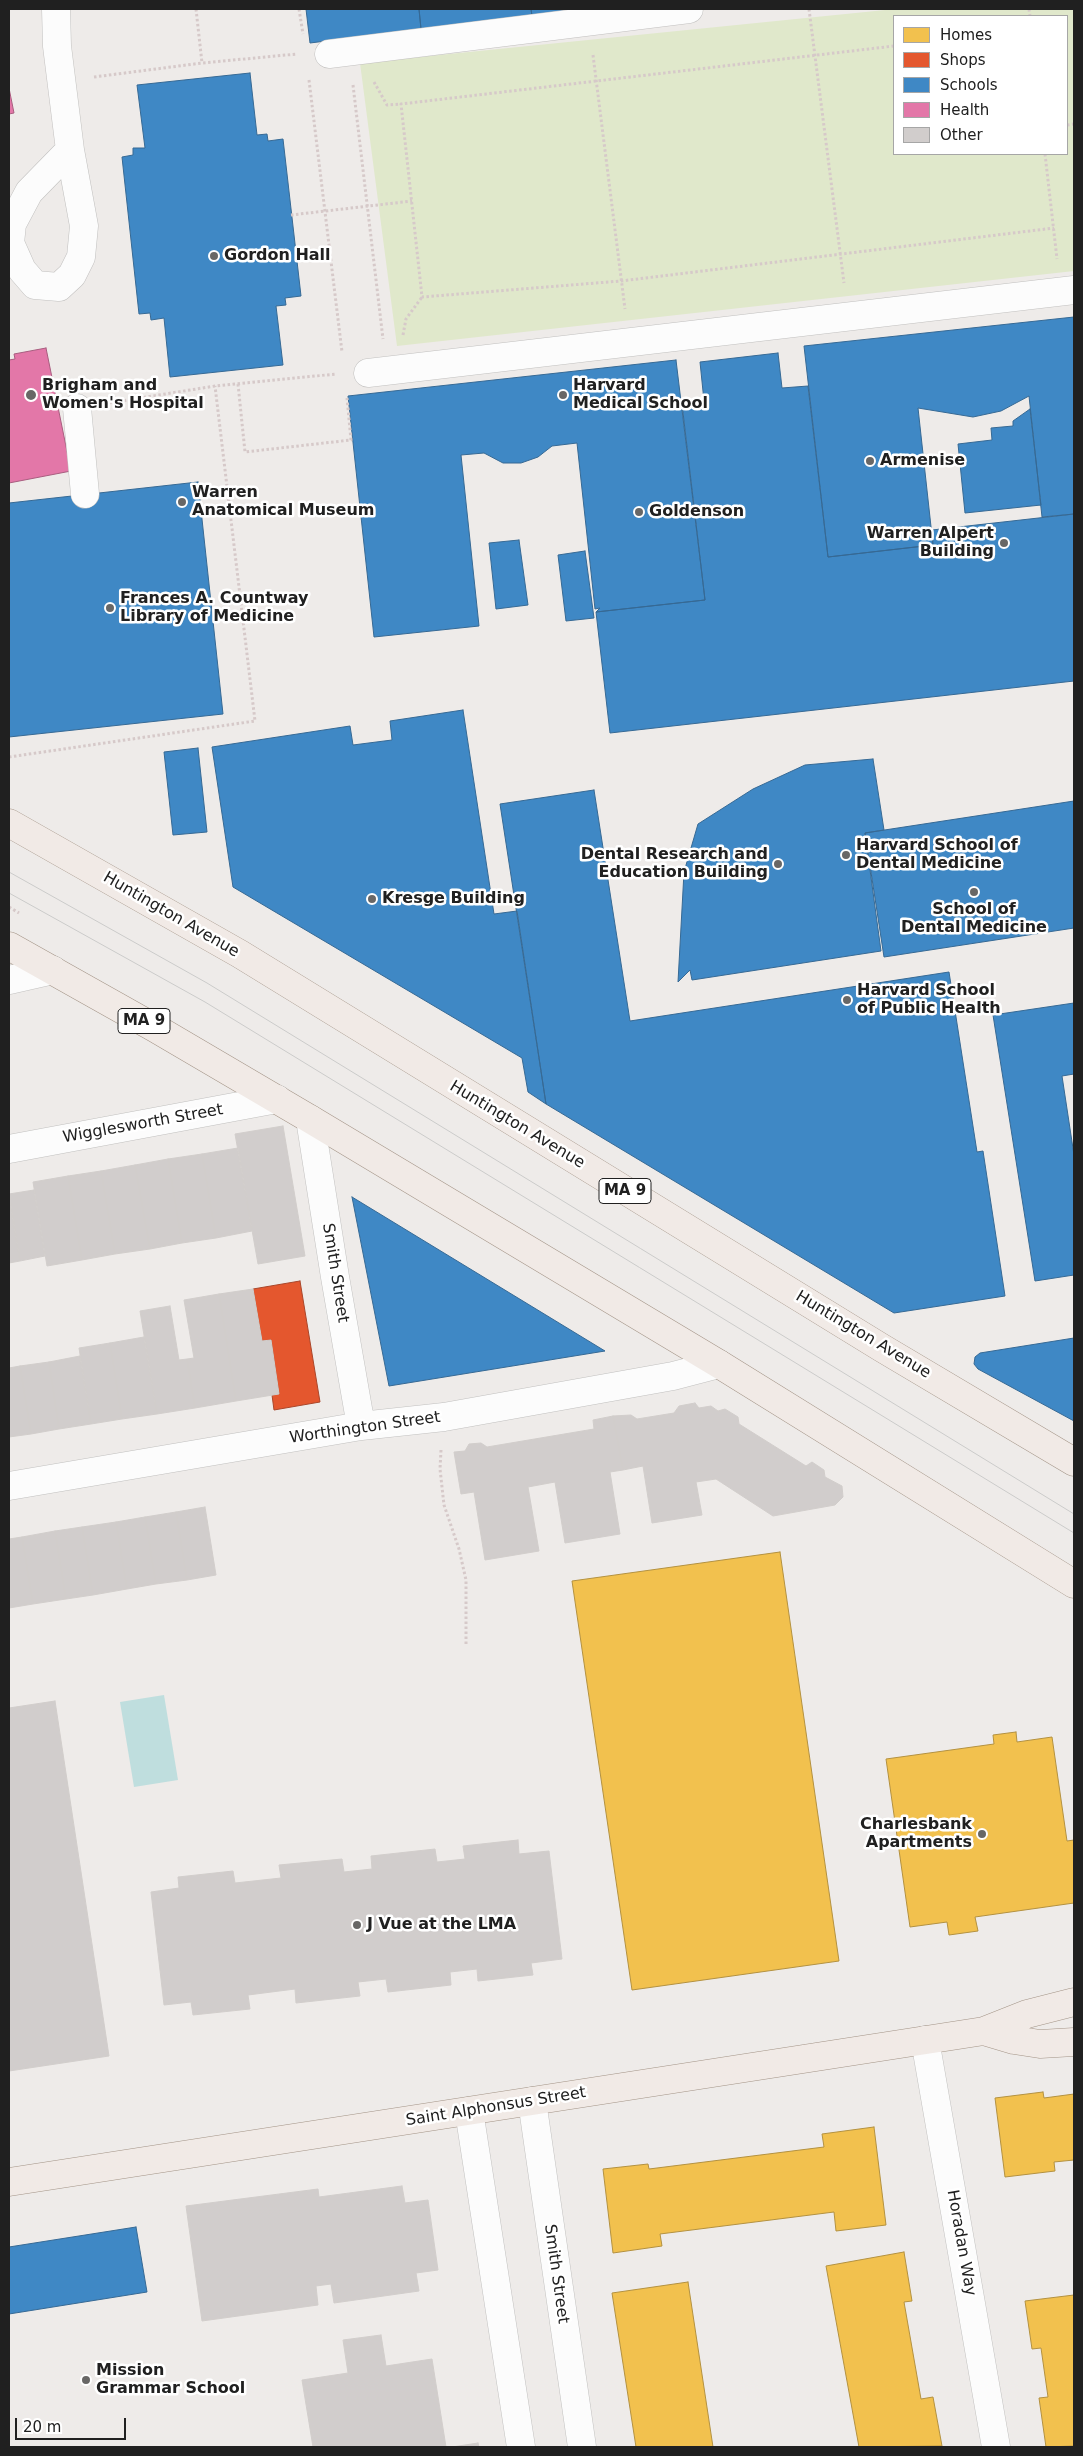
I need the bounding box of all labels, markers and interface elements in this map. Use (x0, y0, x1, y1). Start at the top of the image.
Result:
legend (893, 15, 1068, 155)
text: Homes (940, 26, 992, 44)
text: Shops (940, 51, 986, 69)
text: Schools (940, 76, 998, 94)
text: Health (940, 101, 989, 119)
text: Other (940, 126, 983, 144)
place label: Gordon Hall (224, 246, 331, 266)
marker: Gordon Hall (208, 250, 220, 262)
place label: Brigham and Women's Hospital (42, 376, 204, 414)
place label: Harvard Medical School (573, 376, 708, 414)
marker: Brigham and Women's Hospital (24, 388, 38, 402)
marker: Harvard Medical School (557, 389, 569, 401)
place label: Armenise (880, 451, 965, 471)
marker: Armenise (864, 455, 876, 467)
place label: Warren Anatomical Museum (192, 483, 374, 521)
marker: Warren Anatomical Museum (176, 496, 188, 508)
place label: Goldenson (649, 502, 744, 522)
marker: Goldenson (633, 506, 645, 518)
place label: Warren Alpert Building (867, 524, 994, 562)
marker: Warren Alpert Building (998, 537, 1010, 549)
place label: Frances A. Countway Library of Medicine (120, 589, 308, 627)
marker: Frances A. Countway Library of Medicine (104, 602, 116, 614)
place label: Harvard School of Dental Medicine (856, 836, 1018, 874)
place label: Dental Research and Education Building (581, 845, 768, 883)
marker: Harvard School of Dental Medicine (840, 849, 852, 861)
marker: Dental Research and Education Building (772, 858, 784, 870)
street label: Huntington Avenue (99, 868, 243, 962)
marker: School of Dental Medicine (968, 886, 980, 898)
place label: Kresge Building (382, 889, 525, 909)
marker: Kresge Building (366, 893, 378, 905)
place label: School of Dental Medicine (901, 900, 1047, 938)
place label: Harvard School of Public Health (857, 981, 1001, 1019)
marker: Harvard School of Public Health (841, 994, 853, 1006)
road number: MA 9 (118, 1008, 170, 1034)
street label: Huntington Avenue (446, 1077, 588, 1173)
street label: Wigglesworth Street (61, 1100, 225, 1148)
road number: MA 9 (599, 1178, 651, 1204)
street label: Smith Street (318, 1222, 352, 1324)
street label: Huntington Avenue (792, 1287, 934, 1383)
street label: Worthington Street (288, 1408, 442, 1448)
place label: Charlesbank Apartments (860, 1815, 972, 1853)
marker: Charlesbank Apartments (976, 1828, 988, 1840)
place label: J Vue at the LMA (367, 1915, 516, 1935)
marker: J Vue at the LMA (351, 1919, 363, 1931)
street label: Saint Alphonsus Street (405, 2083, 587, 2131)
street label: Horadan Way (942, 2188, 980, 2298)
street label: Smith Street (540, 2223, 572, 2325)
place label: Mission Grammar School (96, 2361, 245, 2399)
marker: Mission Grammar School (80, 2374, 92, 2386)
scale bar (18, 2408, 129, 2440)
text: 20 m (23, 2418, 61, 2436)

